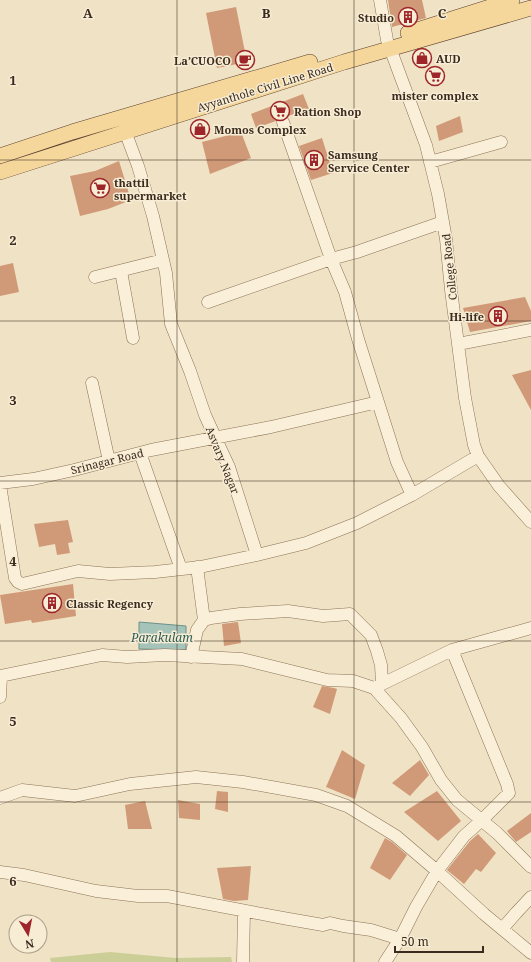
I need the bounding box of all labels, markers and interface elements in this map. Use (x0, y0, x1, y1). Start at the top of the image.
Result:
text: A (83, 4, 93, 22)
text: B (262, 4, 271, 22)
text: C (438, 4, 447, 22)
building icon: Studio (397, 6, 419, 28)
place label: Studio (358, 10, 394, 25)
shop icon: AUD (411, 47, 433, 69)
cafe icon: La’CUOCO (234, 49, 256, 71)
place label: AUD (436, 51, 461, 66)
place label: La’CUOCO (174, 53, 231, 68)
street label: Ayyanthole Civil Line Road (195, 59, 335, 115)
supermarket icon: mister complex (424, 65, 446, 87)
text: 1 (9, 71, 17, 89)
place label: mister complex (391, 88, 479, 103)
supermarket icon: Ration Shop (269, 100, 291, 122)
place label: Ration Shop (294, 104, 361, 119)
shop icon: Momos Complex (189, 118, 211, 140)
place label: Momos Complex (214, 122, 307, 137)
place label: Samsung Service Center (328, 147, 410, 175)
building icon: Samsung Service Center (303, 149, 325, 171)
place label: thattil supermarket (114, 175, 187, 203)
supermarket icon: thattil supermarket (89, 177, 111, 199)
text: 2 (9, 231, 17, 249)
street label: College Road (438, 233, 460, 301)
building icon: Hi-life (487, 305, 509, 327)
place label: Hi-life (449, 309, 484, 324)
text: 3 (9, 391, 17, 409)
street label: Asvary Nagar (203, 424, 244, 497)
street label: Srinagar Road (69, 445, 145, 477)
text: 4 (9, 552, 17, 570)
building icon: Classic Regency (41, 592, 63, 614)
place label: Classic Regency (66, 596, 154, 611)
water label: Parakulam (130, 629, 193, 646)
text: 5 (9, 712, 17, 730)
text: 6 (9, 872, 17, 890)
north arrow (8, 914, 48, 954)
scale bar (395, 928, 483, 954)
text: 50 m (401, 933, 429, 950)
text: N (24, 936, 35, 953)

